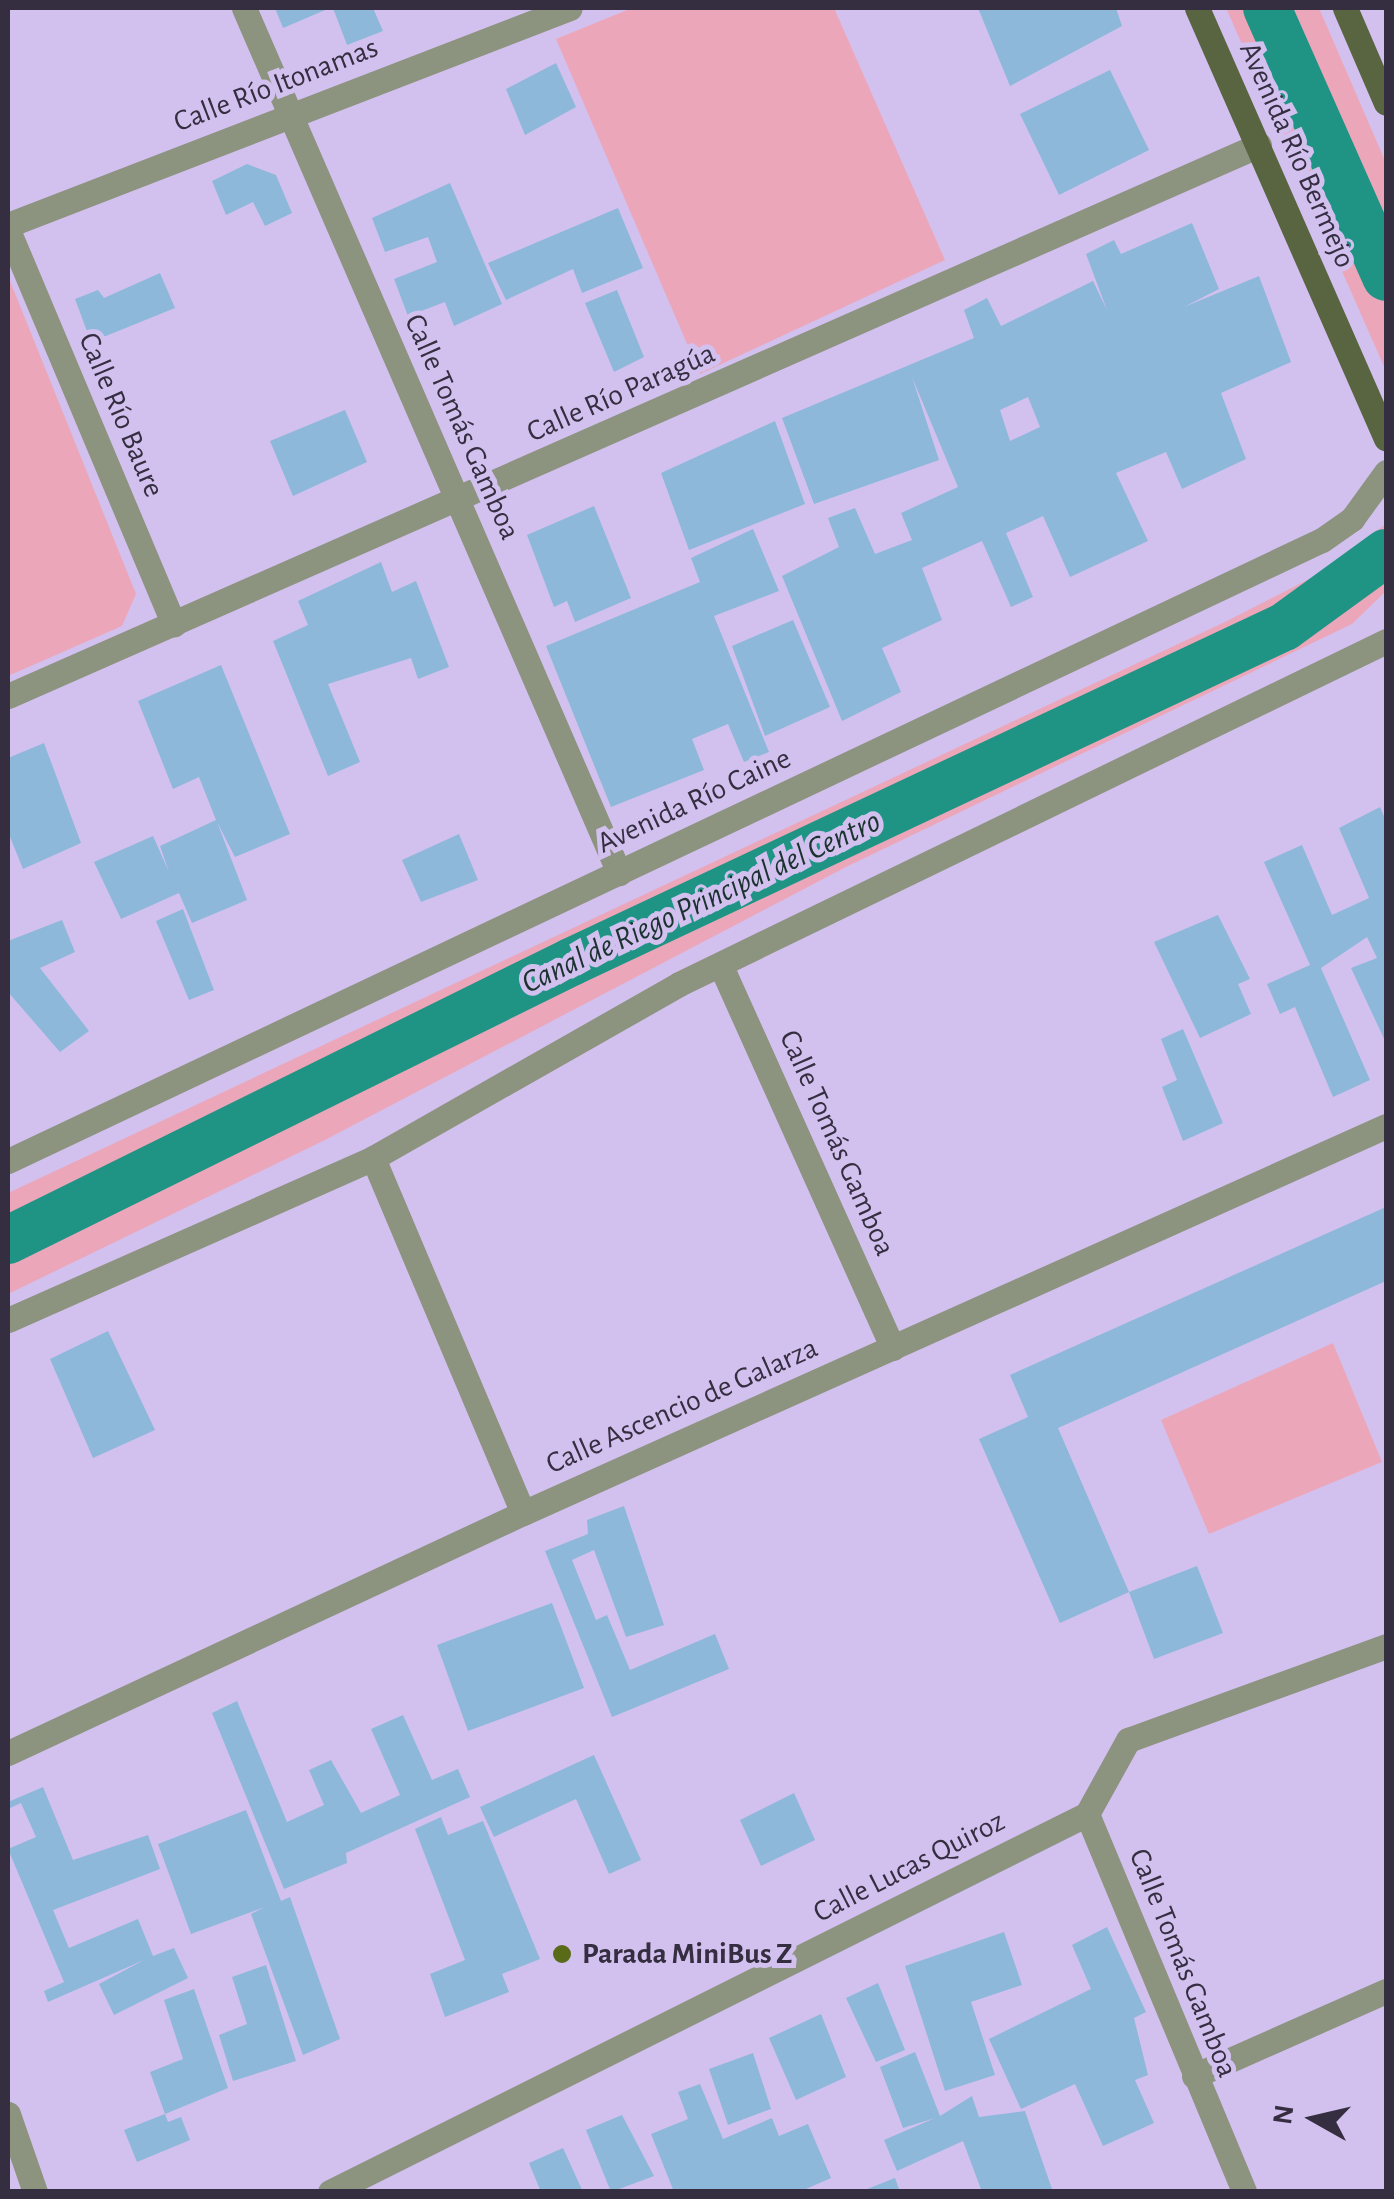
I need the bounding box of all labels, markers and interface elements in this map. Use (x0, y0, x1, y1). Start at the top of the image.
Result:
street label: Calle Río Itonamas (169, 29, 383, 141)
street label: Avenida Río Bermejo (1231, 37, 1363, 273)
street label: Calle Tomás Gamboa (396, 309, 528, 545)
street label: Calle Río Baure (70, 327, 172, 503)
street label: Calle Río Paragúa (521, 335, 721, 451)
street label: Avenida Río Caine (591, 740, 797, 862)
water label: Canal de Riego Principal del Centro (516, 802, 886, 1002)
street label: Calle Tomás Gamboa (771, 1025, 903, 1261)
street label: Calle Ascencio de Galarza (541, 1330, 823, 1482)
street label: Calle Lucas Quiroz (807, 1803, 1011, 1931)
street label: Calle Tomás Gamboa (1121, 1843, 1245, 2083)
place label: Parada MiniBus Z (582, 1936, 792, 1972)
marker: Parada MiniBus Z (551, 1943, 573, 1965)
north arrow (1264, 2069, 1364, 2169)
text: N (1269, 2103, 1300, 2126)

